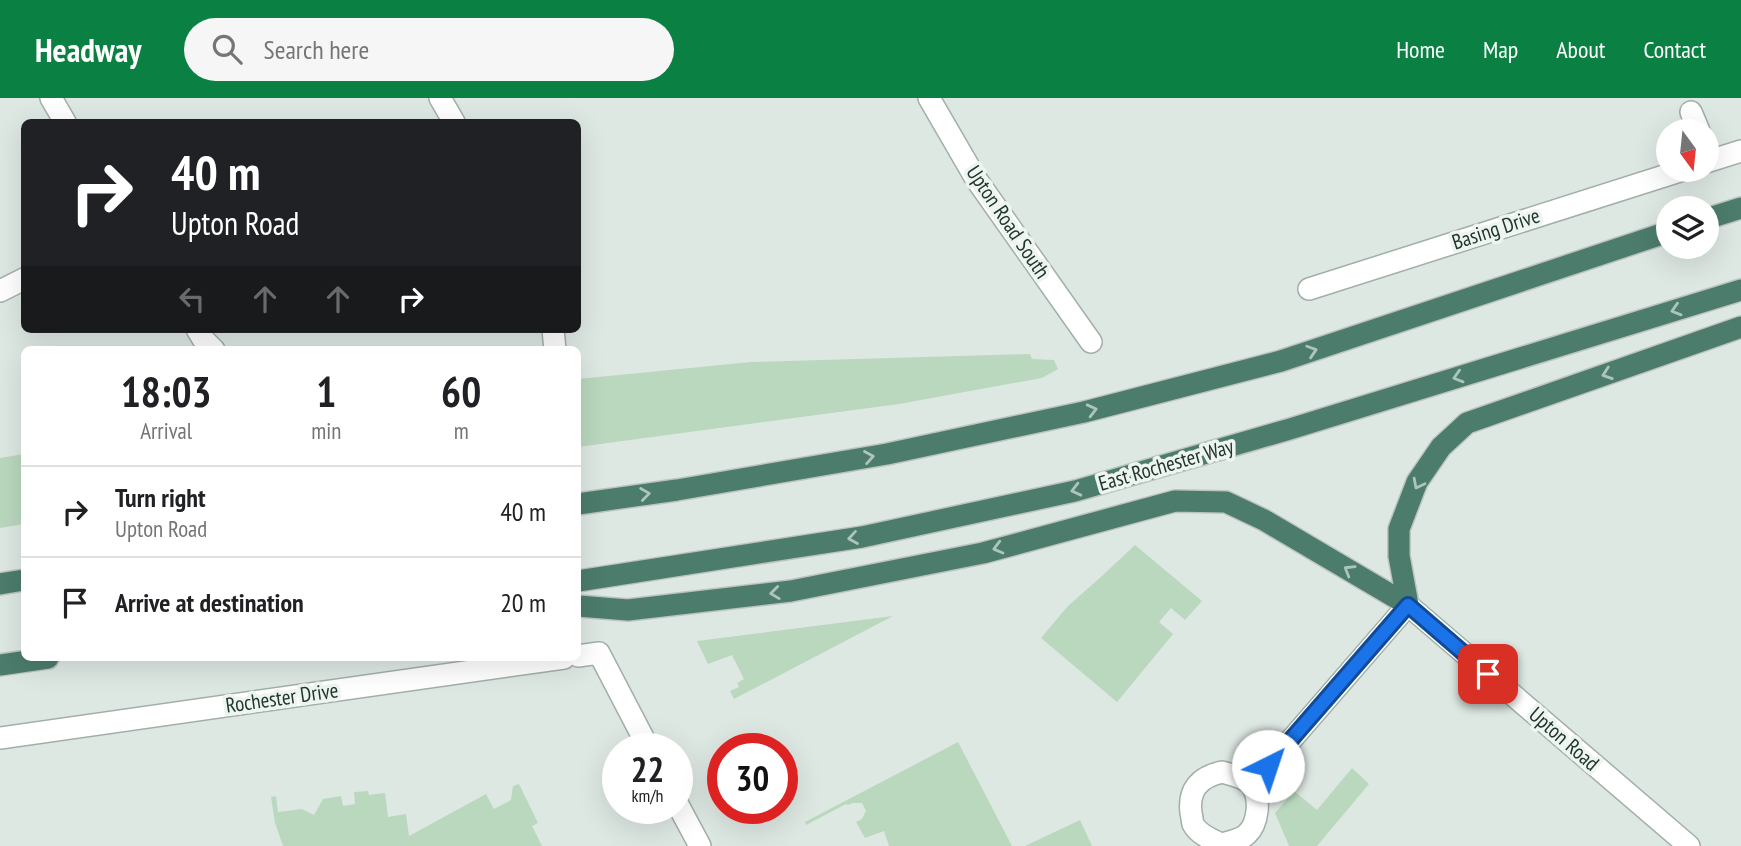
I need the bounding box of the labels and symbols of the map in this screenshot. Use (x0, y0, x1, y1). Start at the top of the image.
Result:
north arrow (1656, 119, 1718, 182)
street label: Upton Road South (961, 160, 1056, 284)
street label: Basing Drive (1448, 202, 1543, 255)
one-way arrow (1670, 302, 1682, 317)
one-way arrow (1305, 345, 1317, 359)
one-way arrow (1602, 365, 1614, 379)
one-way arrow (1453, 369, 1465, 384)
one-way arrow (1086, 404, 1098, 418)
street label: East Rochester Way (1095, 432, 1237, 497)
one-way arrow (864, 450, 875, 465)
one-way arrow (1413, 476, 1426, 489)
one-way arrow (1070, 482, 1082, 496)
one-way arrow (639, 487, 651, 502)
one-way arrow (847, 530, 859, 545)
one-way arrow (993, 540, 1005, 555)
one-way arrow (1343, 565, 1356, 578)
one-way arrow (770, 586, 781, 601)
pin (1458, 644, 1518, 704)
street label: Rochester Drive (224, 676, 340, 719)
street label: Upton Road (1524, 701, 1605, 776)
position arrow (1231, 729, 1305, 803)
speed limit sign: 30 (707, 733, 798, 824)

